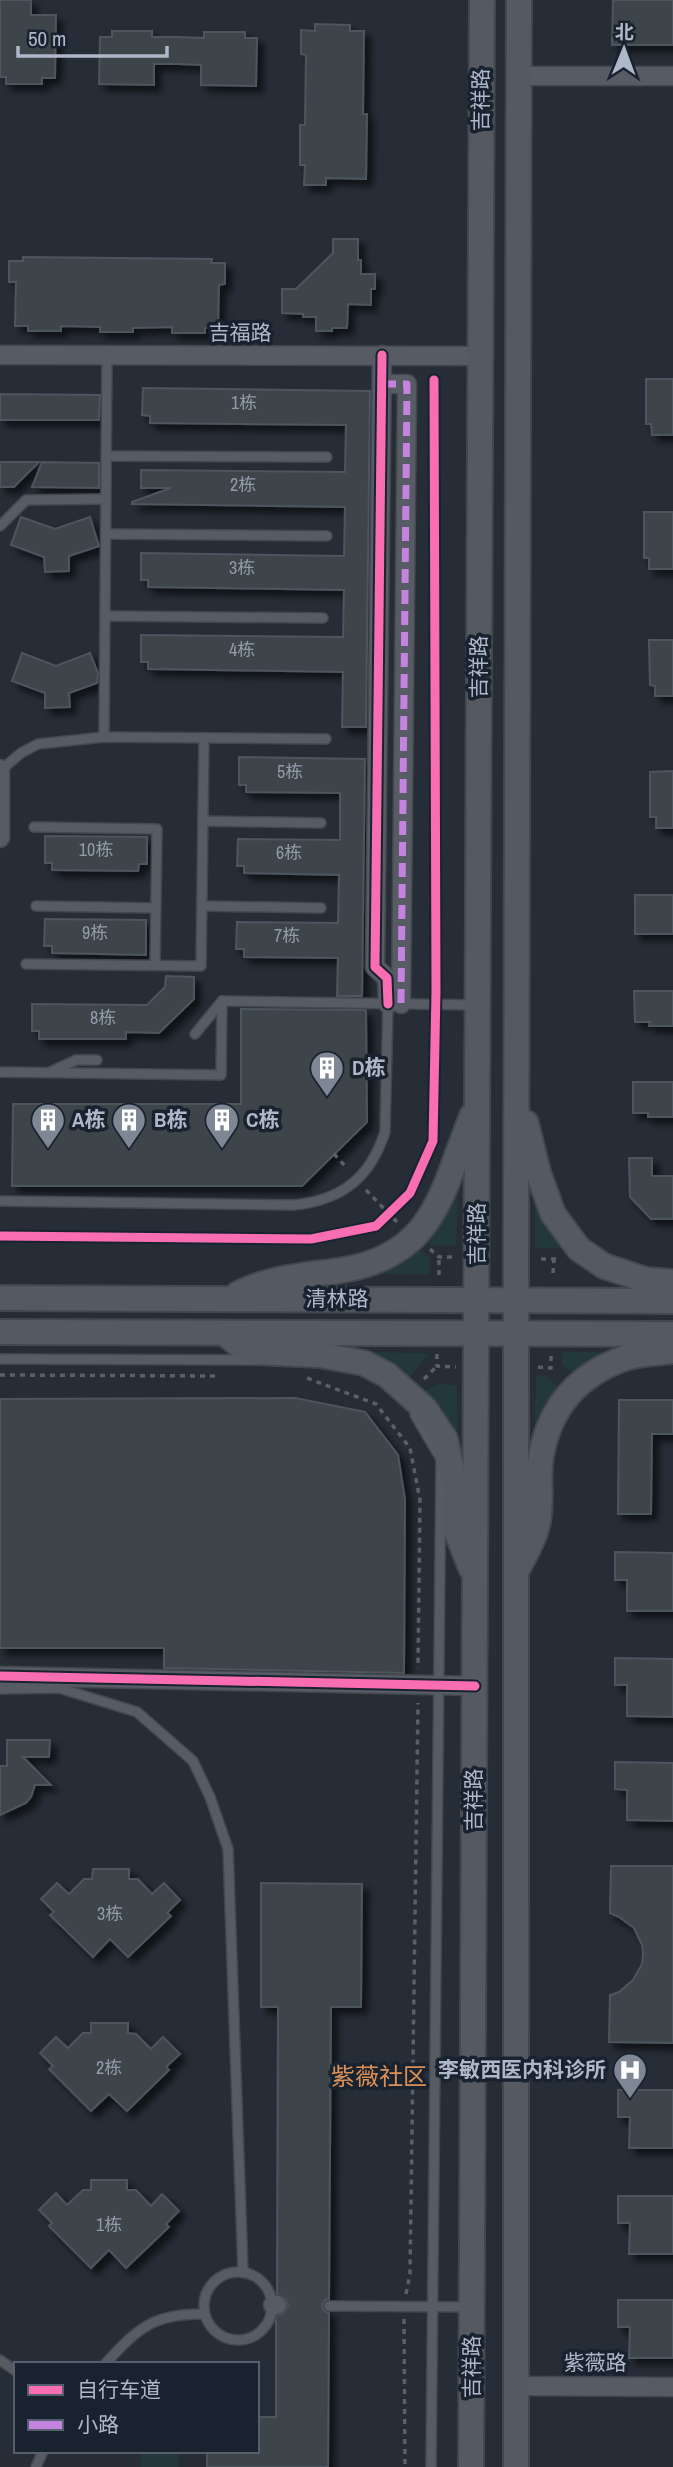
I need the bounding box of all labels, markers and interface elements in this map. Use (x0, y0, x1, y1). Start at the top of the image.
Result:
scale bar (18, 14, 166, 58)
north arrow (589, 14, 659, 84)
text: 北 (615, 19, 634, 45)
text: 50 m (28, 24, 66, 53)
street label: 吉祥路 (466, 69, 495, 132)
street label: 吉福路 (209, 318, 272, 347)
house number: 1栋 (231, 390, 257, 415)
house number: 2栋 (230, 472, 256, 497)
house number: 3栋 (229, 555, 255, 580)
street label: 吉祥路 (464, 636, 493, 699)
house number: 4栋 (229, 637, 255, 662)
house number: 5栋 (277, 759, 303, 784)
house number: 10栋 (79, 837, 113, 862)
house number: 6栋 (276, 840, 302, 865)
house number: 9栋 (82, 920, 108, 945)
house number: 7栋 (274, 923, 300, 948)
house number: 8栋 (90, 1005, 116, 1030)
building icon: D栋 (308, 1049, 346, 1098)
place label: D栋 (352, 1053, 385, 1082)
building icon: A栋 (29, 1101, 67, 1150)
building icon: B栋 (110, 1101, 148, 1150)
building icon: C栋 (203, 1101, 241, 1150)
place label: A栋 (72, 1105, 105, 1134)
place label: B栋 (154, 1105, 187, 1134)
place label: C栋 (246, 1105, 279, 1134)
street label: 吉祥路 (462, 1203, 491, 1266)
street label: 清林路 (306, 1284, 369, 1313)
street label: 吉祥路 (459, 1769, 488, 1832)
house number: 3栋 (97, 1901, 123, 1926)
hospital icon: 李敏西医内科诊所 (611, 2051, 649, 2100)
house number: 2栋 (96, 2055, 122, 2080)
place label: 李敏西医内科诊所 (438, 2055, 606, 2084)
district label: 紫薇社区 (331, 2060, 427, 2092)
house number: 1栋 (96, 2212, 122, 2237)
street label: 吉祥路 (457, 2336, 486, 2399)
street label: 紫薇路 (564, 2348, 627, 2377)
legend (14, 2362, 259, 2453)
text: 自行车道 (77, 2375, 161, 2404)
text: 小路 (77, 2410, 119, 2439)

